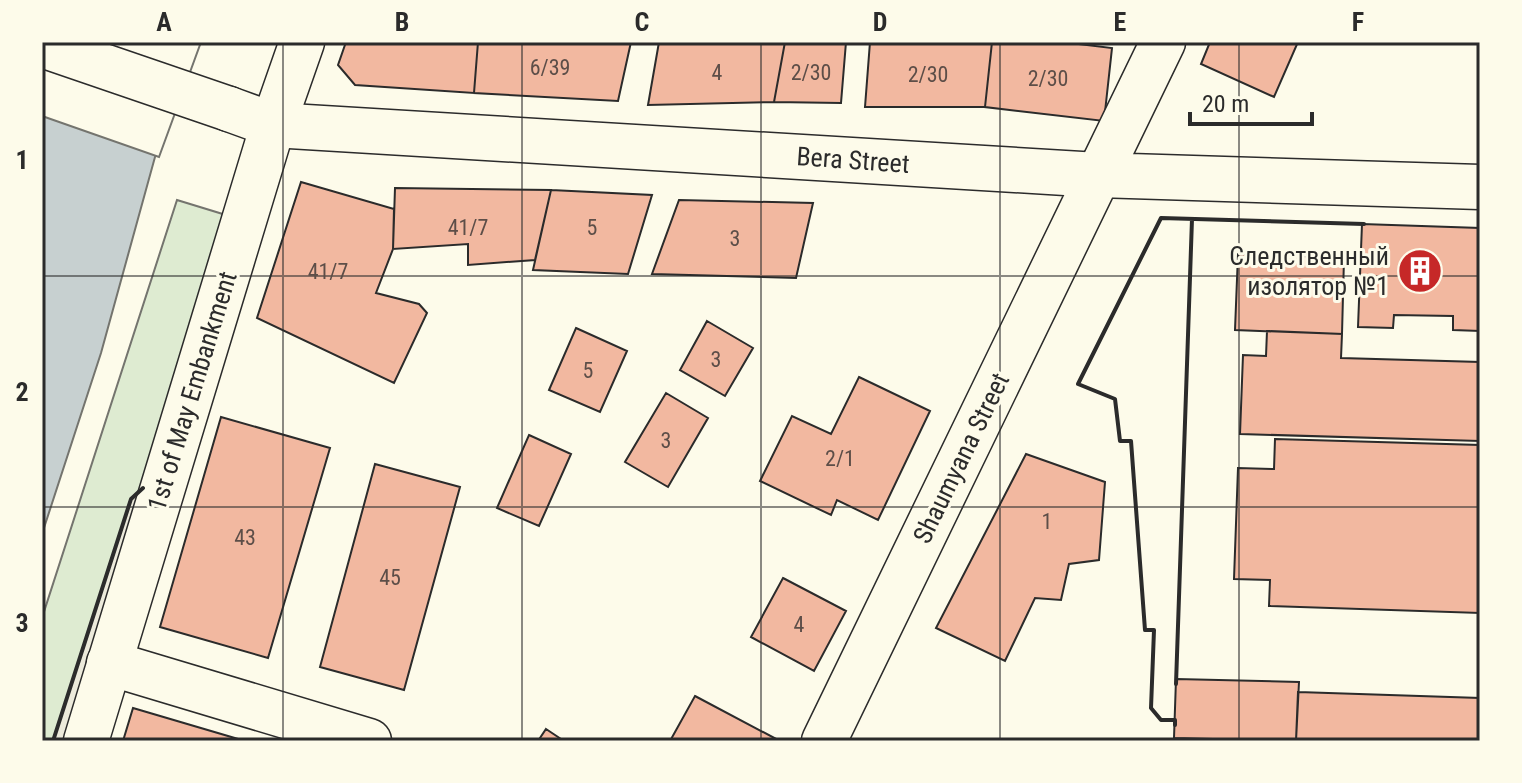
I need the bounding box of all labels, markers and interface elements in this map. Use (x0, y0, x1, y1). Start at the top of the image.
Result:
text: A (156, 7, 172, 37)
text: B (395, 7, 409, 37)
text: C (635, 7, 650, 37)
text: D (873, 7, 887, 37)
text: E (1114, 7, 1127, 37)
text: F (1352, 7, 1364, 37)
house number: 6/39 (530, 55, 570, 80)
house number: 4 (712, 60, 723, 85)
house number: 2/30 (791, 60, 831, 85)
house number: 2/30 (908, 62, 948, 87)
house number: 2/30 (1028, 66, 1068, 91)
scale bar (1190, 76, 1312, 126)
text: 20 m (1202, 90, 1249, 118)
street label: Bera Street (796, 141, 910, 179)
text: 1 (15, 145, 29, 175)
house number: 41/7 (448, 215, 488, 240)
house number: 5 (587, 215, 597, 240)
house number: 3 (730, 226, 740, 251)
place label: Следственный изолятор №1 (1229, 241, 1389, 301)
building icon: Следственный изолятор №1 (1396, 247, 1444, 295)
house number: 41/7 (308, 259, 348, 284)
street label: 1st of May Embankment (141, 268, 243, 514)
house number: 3 (711, 347, 721, 372)
house number: 5 (583, 358, 593, 383)
street label: Shaumyana Street (907, 368, 1015, 548)
text: 2 (15, 377, 29, 407)
house number: 3 (661, 428, 671, 453)
house number: 2/1 (825, 446, 855, 471)
house number: 1 (1042, 509, 1052, 534)
house number: 43 (234, 525, 256, 550)
house number: 45 (379, 565, 401, 590)
text: 3 (15, 608, 29, 638)
house number: 4 (794, 612, 805, 637)

